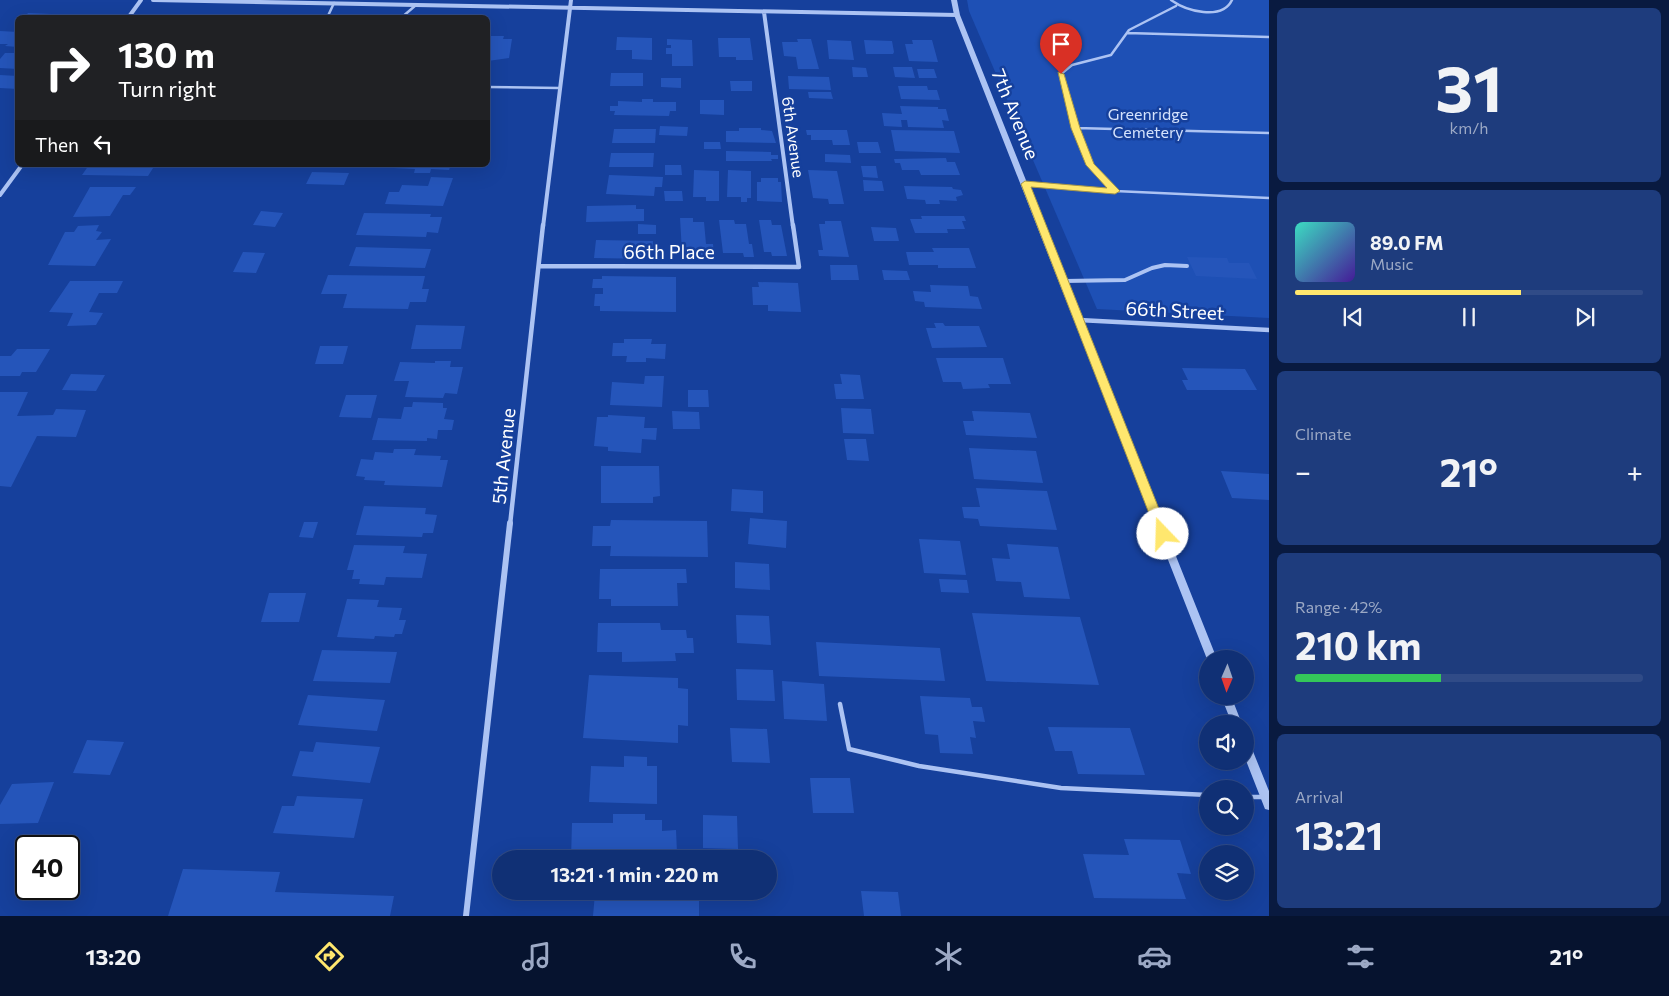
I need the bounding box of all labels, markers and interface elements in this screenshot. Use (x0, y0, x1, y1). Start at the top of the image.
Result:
pin (1040, 23, 1082, 74)
icon: arrive (1047, 30, 1075, 58)
text: 130 m (118, 32, 215, 75)
icon: right (35, 35, 100, 100)
text: 31 (1435, 46, 1503, 125)
street label: 7th Avenue (987, 65, 1045, 163)
text: Turn right (118, 75, 216, 102)
street label: 6th Avenue (779, 95, 809, 179)
park label: Greenridge Cemetery (1108, 104, 1188, 141)
text: km/h (1450, 118, 1488, 137)
icon: left (89, 130, 117, 158)
text: Then (35, 133, 79, 156)
text: 89.0 FM (1370, 231, 1444, 254)
street label: 66th Place (623, 240, 715, 263)
text: Music (1370, 254, 1414, 273)
street label: 66th Street (1125, 296, 1225, 324)
icon: previous (1339, 303, 1367, 331)
icon: pause (1455, 303, 1483, 331)
icon: next (1571, 303, 1599, 331)
street label: 5th Avenue (487, 407, 519, 505)
text: Climate (1295, 424, 1351, 443)
text: 21° (1440, 448, 1498, 495)
text: − (1295, 454, 1311, 488)
text: + (1627, 454, 1643, 488)
position arrow (1136, 507, 1188, 559)
text: Range · 42% (1295, 597, 1382, 616)
text: 210 km (1295, 621, 1421, 668)
north arrow (1199, 650, 1254, 705)
map controls (1199, 650, 1254, 900)
button: sound (1199, 715, 1254, 770)
button: search (1199, 780, 1254, 835)
text: Arrival (1295, 787, 1343, 806)
text: 13:21 (1295, 811, 1383, 858)
speed limit sign: 40 (15, 835, 80, 900)
button: layers (1199, 845, 1254, 900)
text: 13:21 · 1 min · 220 m (550, 863, 719, 886)
icon: directions (312, 939, 347, 974)
icon: music (519, 939, 554, 974)
icon: phone (725, 939, 760, 974)
icon: climate (931, 939, 966, 974)
icon: car (1137, 939, 1172, 974)
icon: filters (1343, 939, 1378, 974)
text: 13:20 (86, 943, 141, 970)
text: 21° (1550, 943, 1583, 970)

